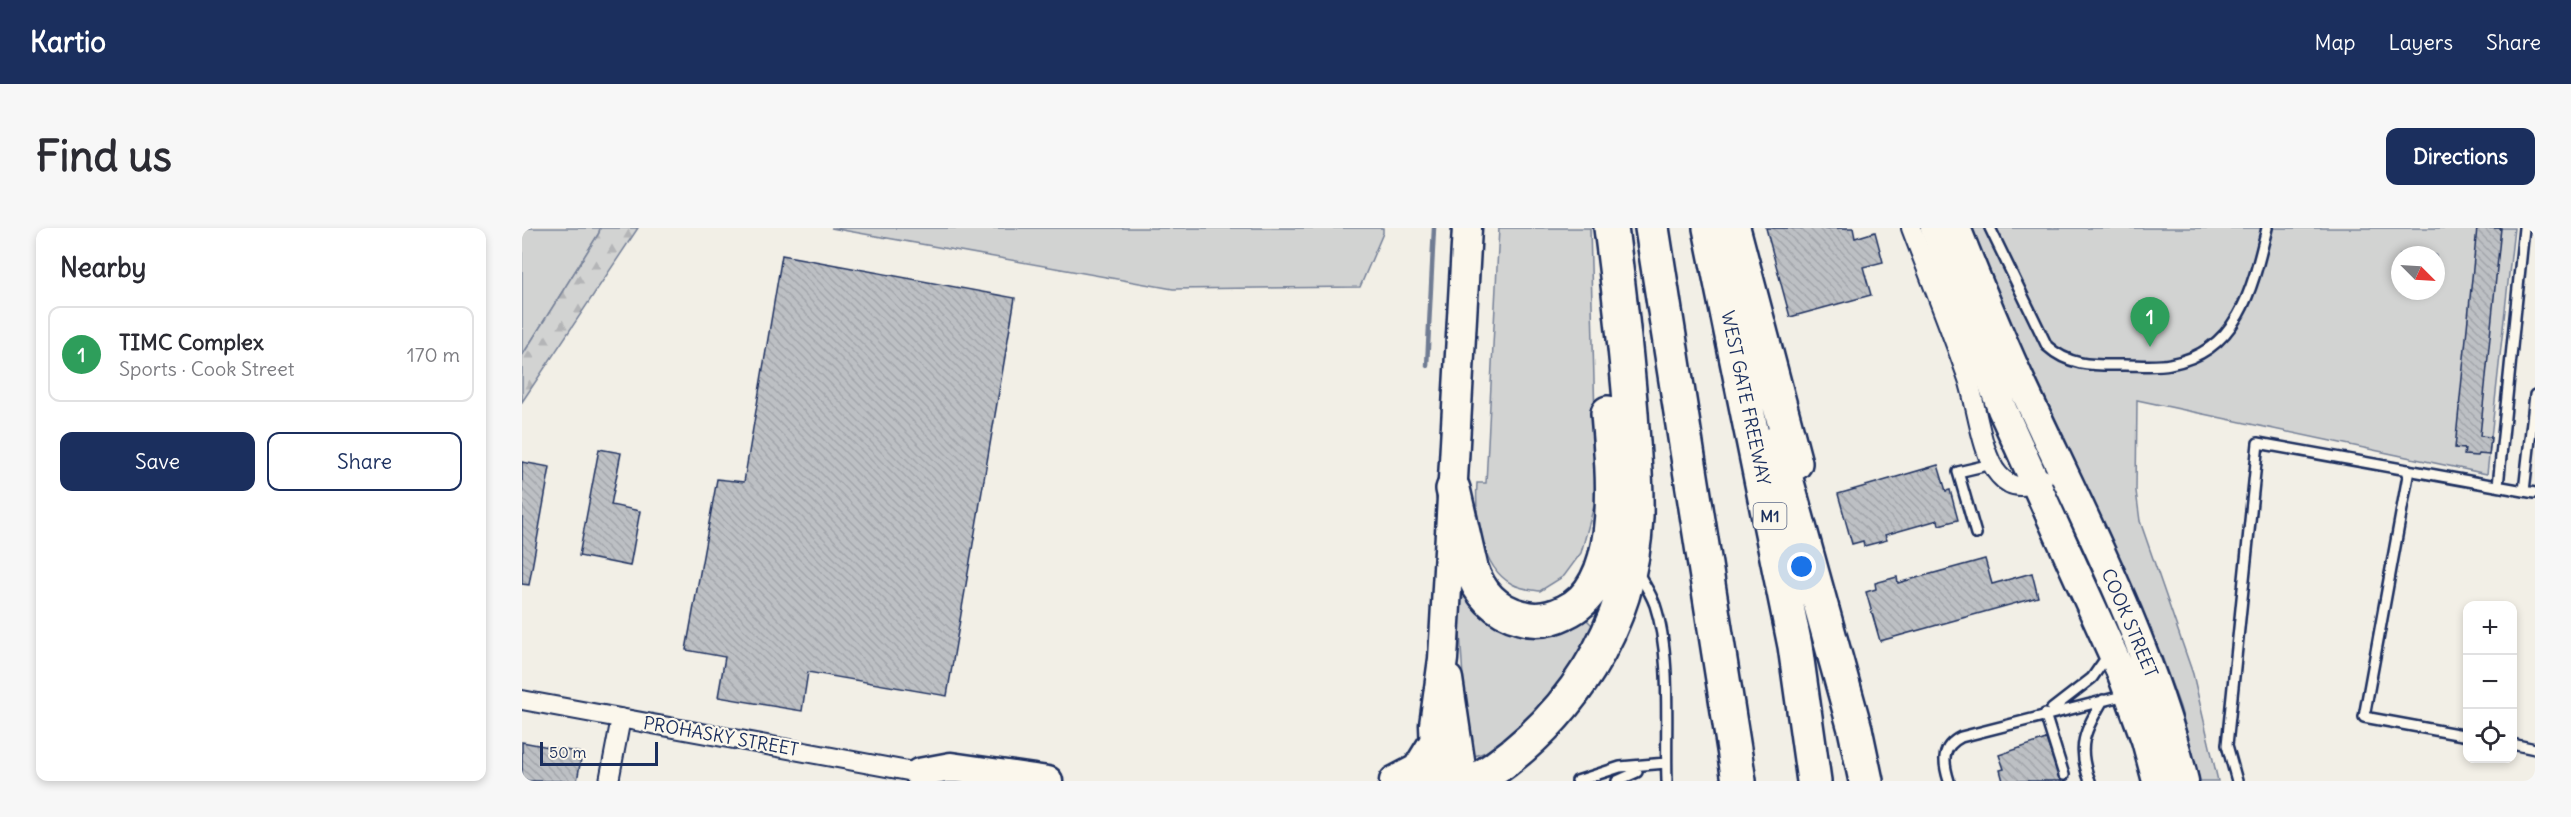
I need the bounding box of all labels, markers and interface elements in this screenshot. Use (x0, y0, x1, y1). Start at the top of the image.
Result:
text: Kartio (30, 24, 106, 60)
text: Map (2315, 29, 2355, 56)
text: Layers (2388, 29, 2453, 56)
text: Share (2486, 29, 2541, 56)
button: Directions (2386, 128, 2535, 185)
text: Find us (36, 130, 172, 182)
north arrow (2391, 246, 2445, 300)
text: Nearby (60, 251, 146, 284)
pin: 1 (2130, 298, 2170, 347)
street label: WEST GATE FREEWAY (1716, 309, 1776, 487)
text: TIMC Complex (119, 328, 264, 356)
text: 1 (78, 342, 85, 367)
text: 170 m (407, 342, 460, 367)
text: Sports · Cook Street (119, 356, 295, 381)
button: Save (60, 432, 255, 491)
button: Share (267, 432, 462, 491)
road number: M1 (1754, 503, 1786, 529)
your location (1787, 552, 1816, 581)
street label: COOK STREET (2097, 565, 2163, 681)
map controls (2463, 601, 2517, 763)
button: + (2463, 601, 2517, 655)
button: − (2463, 655, 2517, 709)
button: locate (2463, 709, 2517, 763)
street label: PROHASKY STREET (642, 711, 800, 761)
scale bar (540, 739, 658, 766)
text: 50 m (549, 742, 587, 762)

